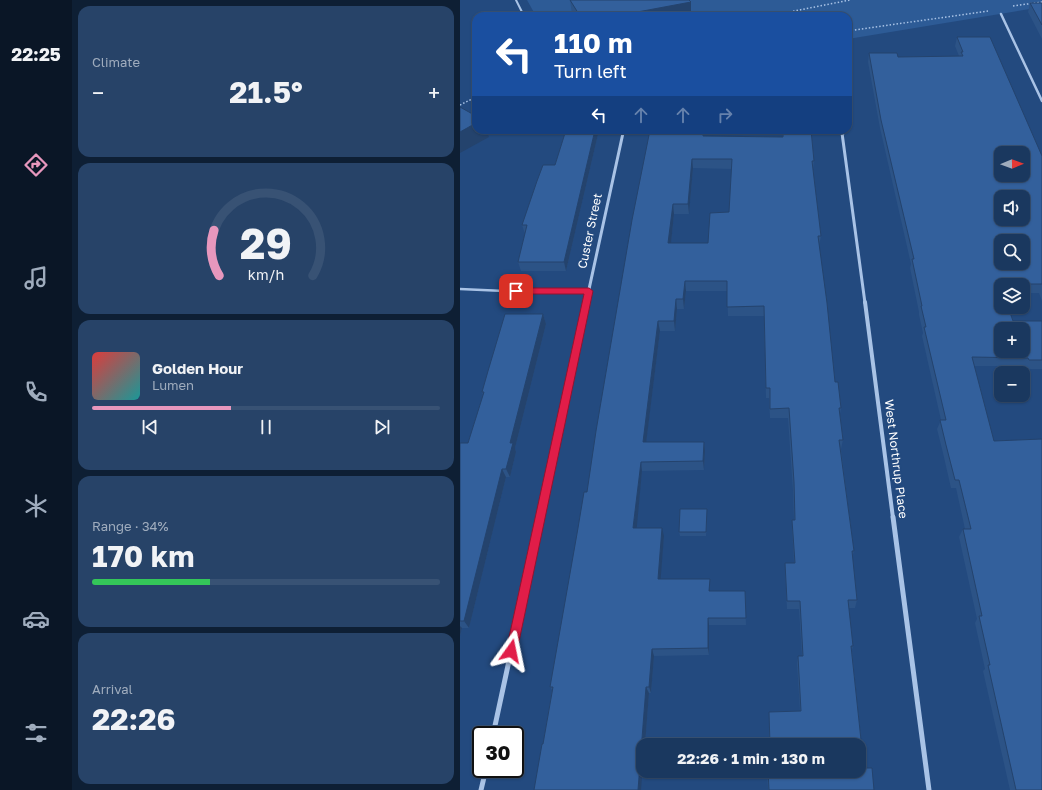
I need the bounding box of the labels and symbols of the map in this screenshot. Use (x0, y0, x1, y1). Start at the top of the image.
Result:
north arrow (994, 146, 1030, 182)
street label: Custer Street (574, 192, 605, 270)
pin (499, 274, 533, 308)
street label: West Northrup Place (882, 399, 911, 519)
position arrow (490, 630, 532, 672)
speed limit sign: 30 (472, 726, 524, 778)

